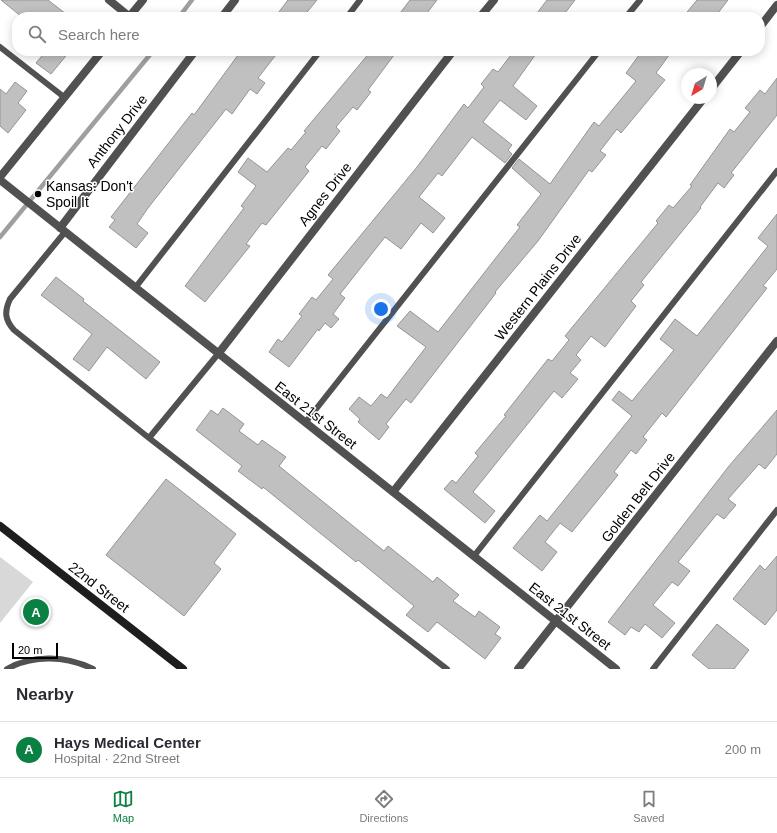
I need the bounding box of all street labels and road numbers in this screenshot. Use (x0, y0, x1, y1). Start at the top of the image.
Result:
street label: Anthony Drive (84, 91, 151, 171)
street label: Agnes Drive (295, 159, 355, 229)
street label: Western Plains Drive (492, 231, 585, 343)
street label: East 21st Street (272, 378, 360, 452)
street label: Golden Belt Drive (598, 449, 678, 545)
street label: 22nd Street (66, 558, 133, 616)
street label: East 21st Street (526, 579, 614, 653)

